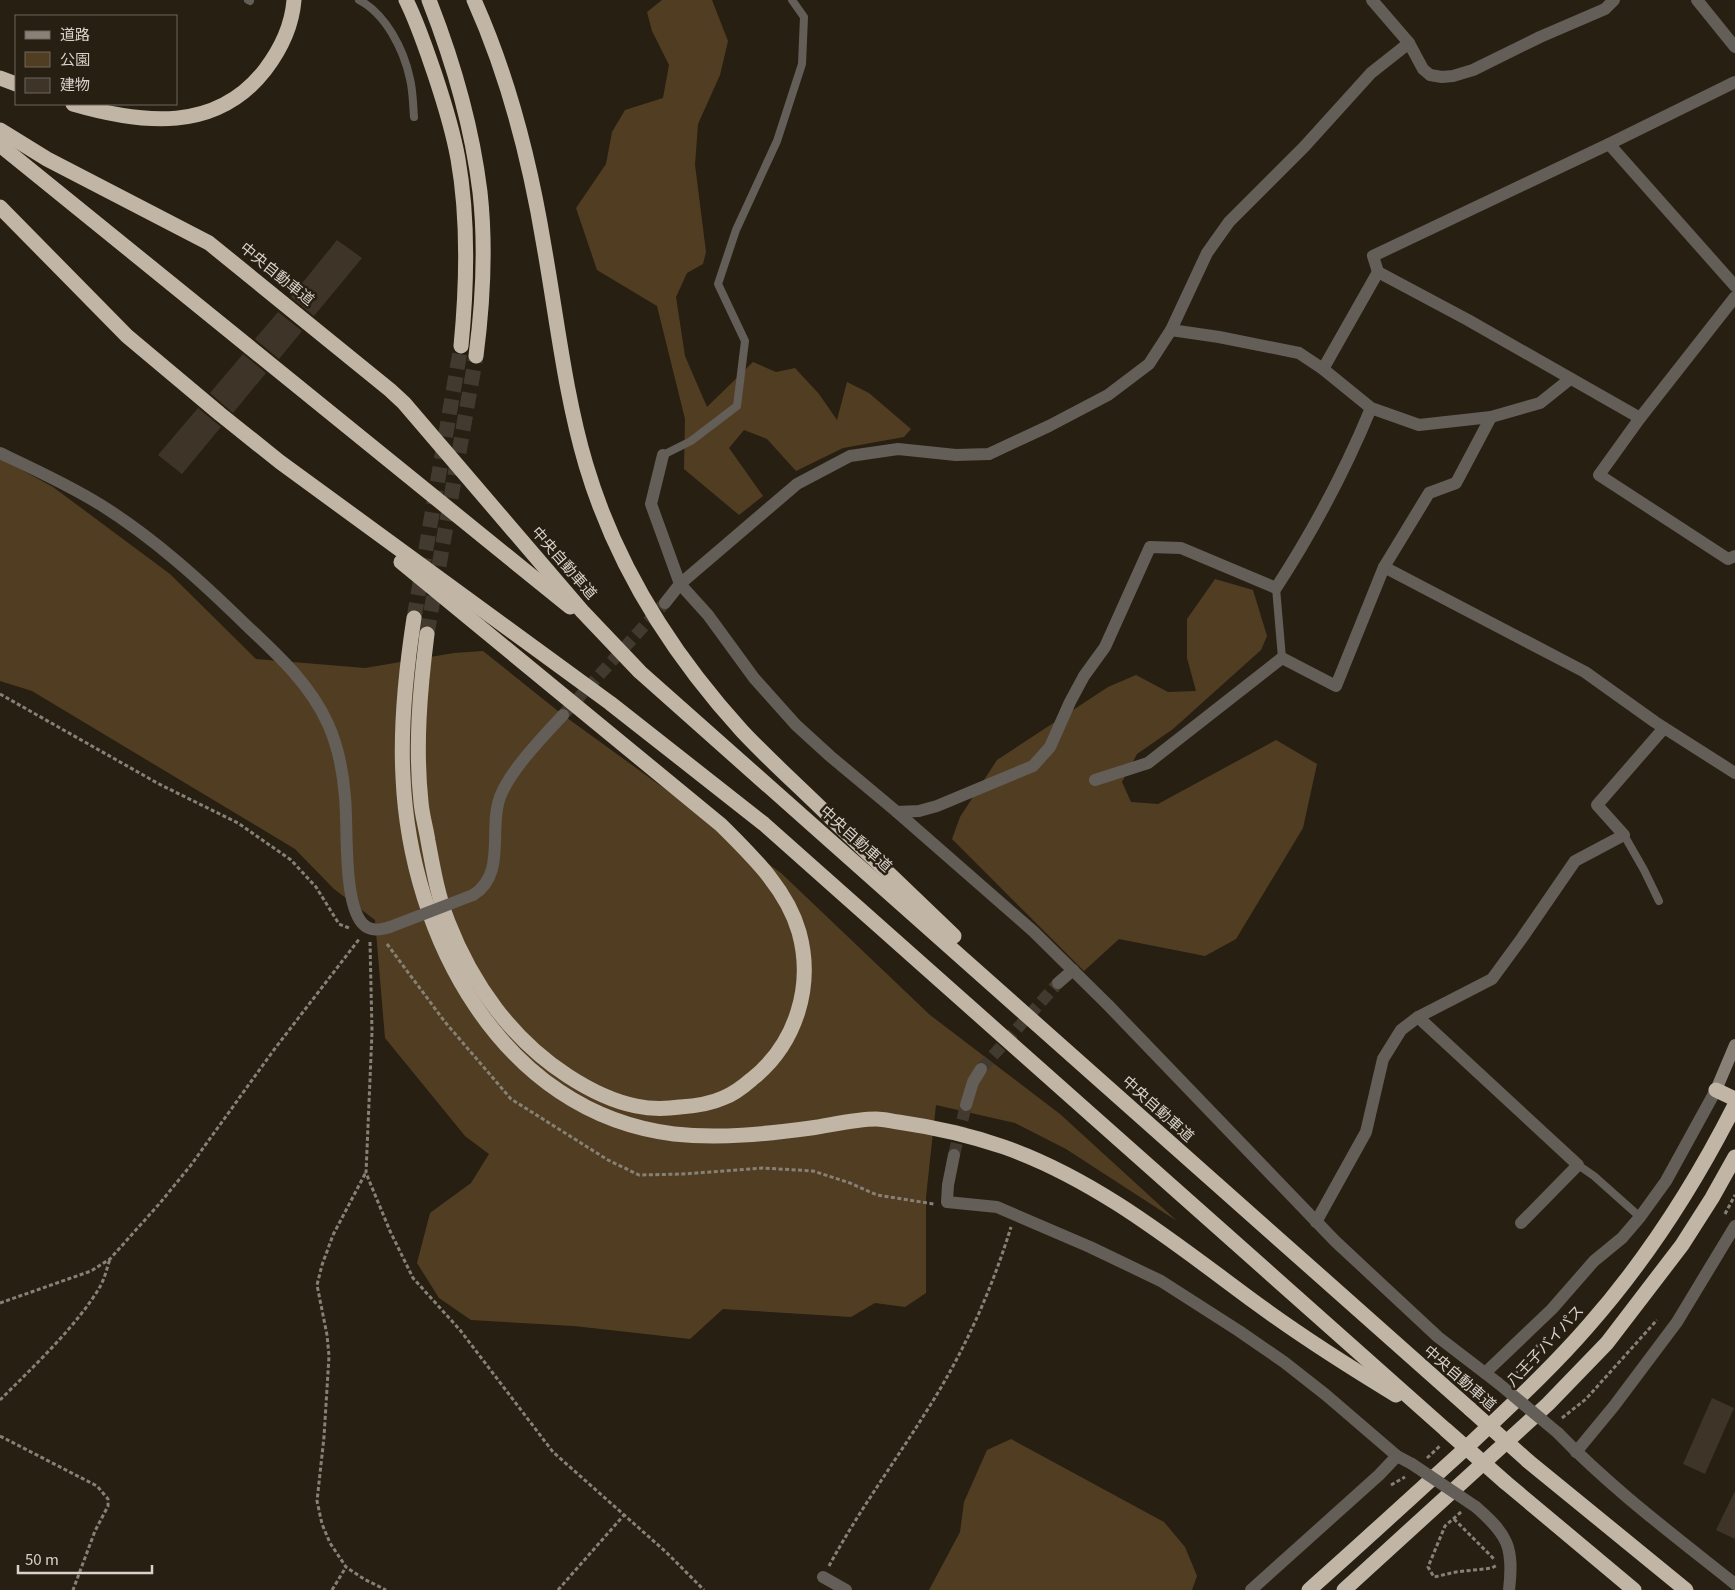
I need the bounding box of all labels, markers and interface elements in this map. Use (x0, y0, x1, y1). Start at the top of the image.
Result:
legend (15, 15, 178, 105)
text: 道路 (60, 23, 90, 44)
text: 公園 (60, 48, 90, 69)
text: 建物 (60, 73, 90, 94)
street label: 中央自動車道 (236, 236, 320, 309)
street label: 中央自動車道 (528, 521, 603, 603)
street label: 中央自動車道 (817, 800, 897, 876)
street label: 中央自動車道 (1119, 1070, 1199, 1146)
street label: 八王子バイパス (1501, 1300, 1587, 1390)
street label: 中央自動車道 (1420, 1339, 1502, 1414)
scale bar (18, 1542, 151, 1574)
text: 50 m (25, 1548, 59, 1569)

